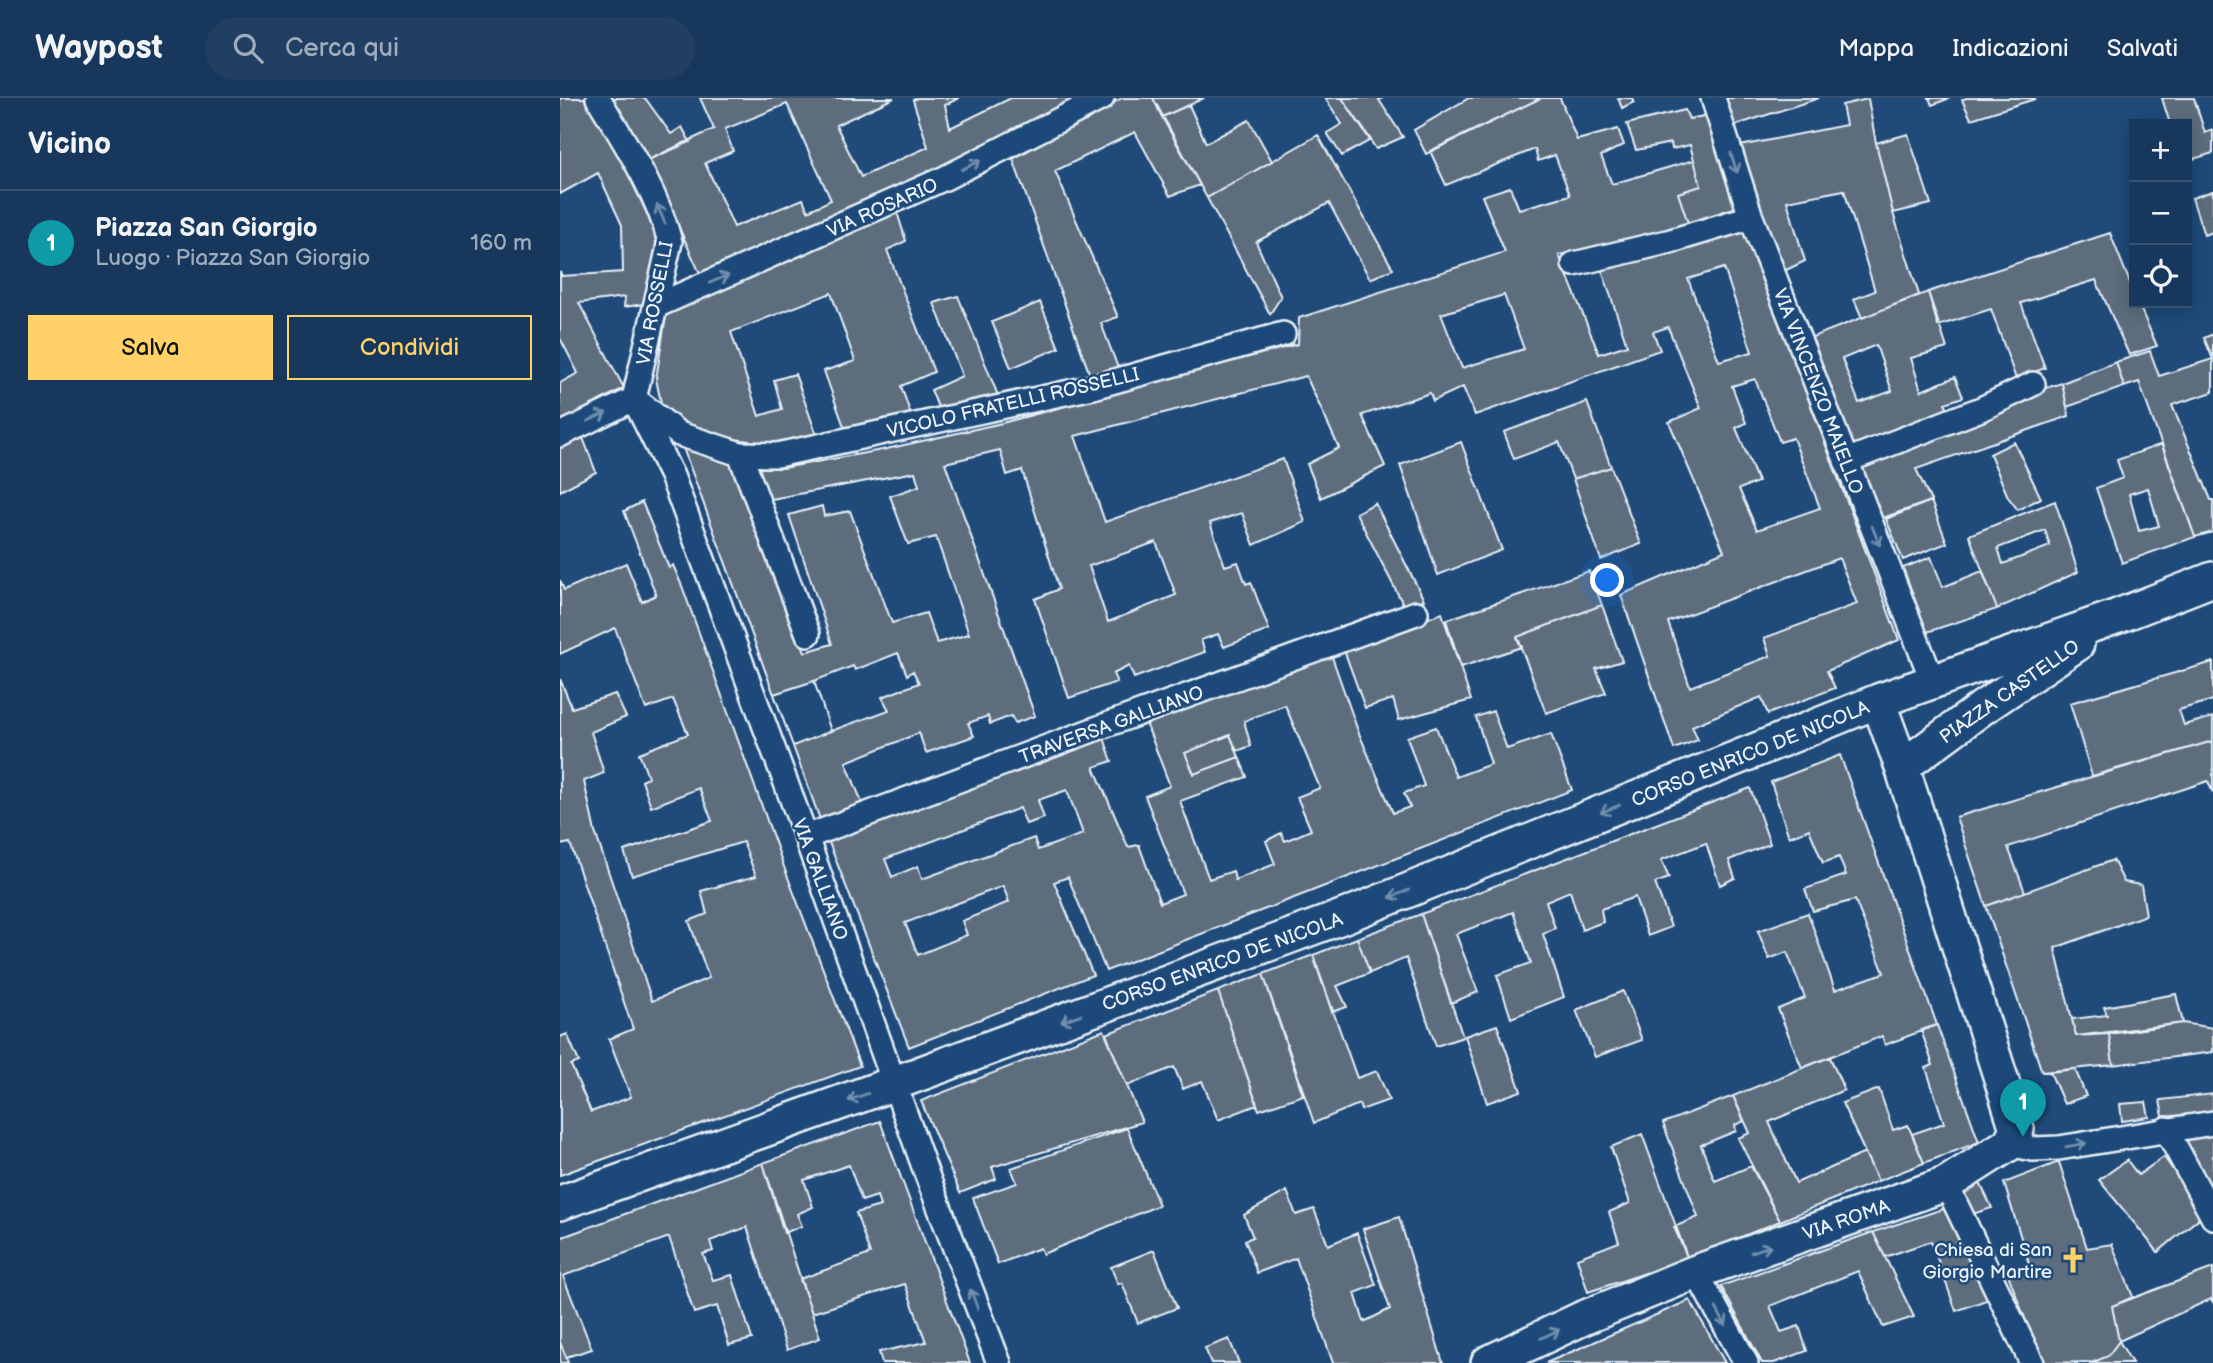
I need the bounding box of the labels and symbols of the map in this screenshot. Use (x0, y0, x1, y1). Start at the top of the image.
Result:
one-way arrow (1728, 152, 1741, 174)
one-way arrow (960, 158, 981, 171)
street label: VIA ROSARIO (823, 174, 942, 243)
one-way arrow (654, 204, 667, 225)
street label: VIA ROSSELLI (632, 239, 679, 367)
one-way arrow (708, 271, 729, 284)
street label: VIA VINCENZO MAIELLO (1768, 285, 1868, 498)
street label: VICOLO FRATELLI ROSSELLI (885, 363, 1142, 444)
one-way arrow (586, 410, 607, 423)
one-way arrow (1870, 524, 1883, 546)
your location (1590, 563, 1624, 597)
street label: PIAZZA CASTELLO (1935, 635, 2084, 749)
street label: TRAVERSA GALLIANO (1016, 681, 1207, 769)
street label: CORSO ENRICO DE NICOLA (1628, 696, 1873, 813)
one-way arrow (1599, 804, 1621, 817)
street label: VIA GALLIANO (787, 815, 852, 944)
one-way arrow (1388, 889, 1410, 902)
street label: CORSO ENRICO DE NICOLA (1099, 908, 1346, 1017)
one-way arrow (1061, 1012, 1083, 1025)
pin: 1 (2000, 1079, 2046, 1137)
one-way arrow (847, 1091, 869, 1104)
one-way arrow (2064, 1138, 2087, 1151)
street label: VIA ROMA (1800, 1195, 1893, 1246)
place label: Chiesa di San Giorgio Martire (1922, 1239, 2052, 1284)
one-way arrow (1749, 1242, 1771, 1254)
church icon: Chiesa di San Giorgio Martire (2058, 1245, 2088, 1275)
one-way arrow (967, 1289, 980, 1311)
one-way arrow (1714, 1307, 1728, 1327)
one-way arrow (1539, 1327, 1560, 1340)

